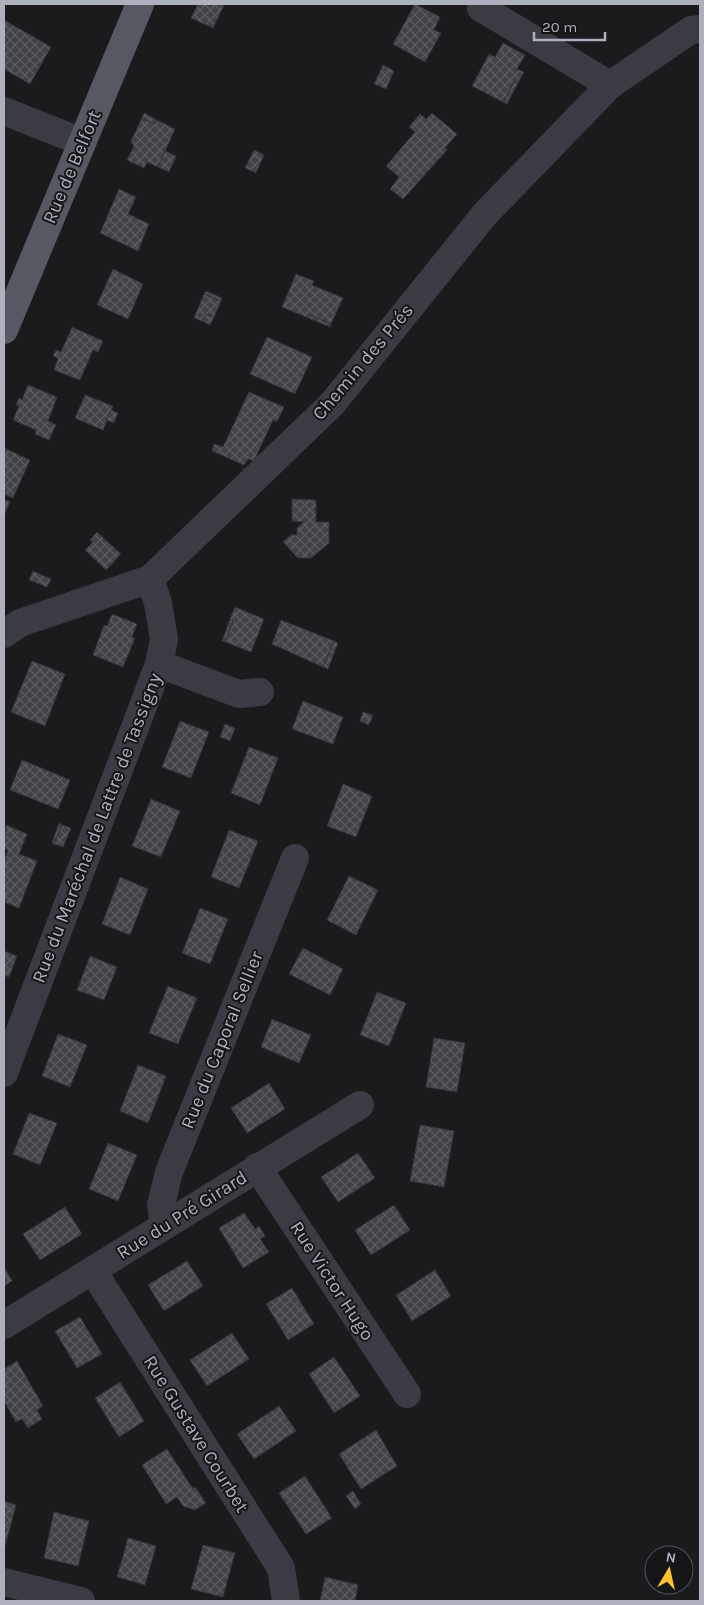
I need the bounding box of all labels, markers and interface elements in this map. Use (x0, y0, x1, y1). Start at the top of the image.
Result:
scale bar (534, 10, 605, 42)
text: 20 m (542, 18, 577, 36)
street label: Rue de Belfort (38, 107, 106, 227)
street label: Chemin des Prés (308, 299, 418, 425)
street label: Rue du Maréchal de Lattre de Tassigny (28, 670, 166, 986)
street label: Rue du Caporal Sellier (176, 948, 268, 1132)
street label: Rue du Pré Girard (113, 1166, 251, 1264)
street label: Rue Victor Hugo (285, 1217, 379, 1345)
street label: Rue Gustave Courbet (139, 1351, 253, 1517)
north arrow (644, 1545, 694, 1595)
text: N (665, 1548, 677, 1567)

